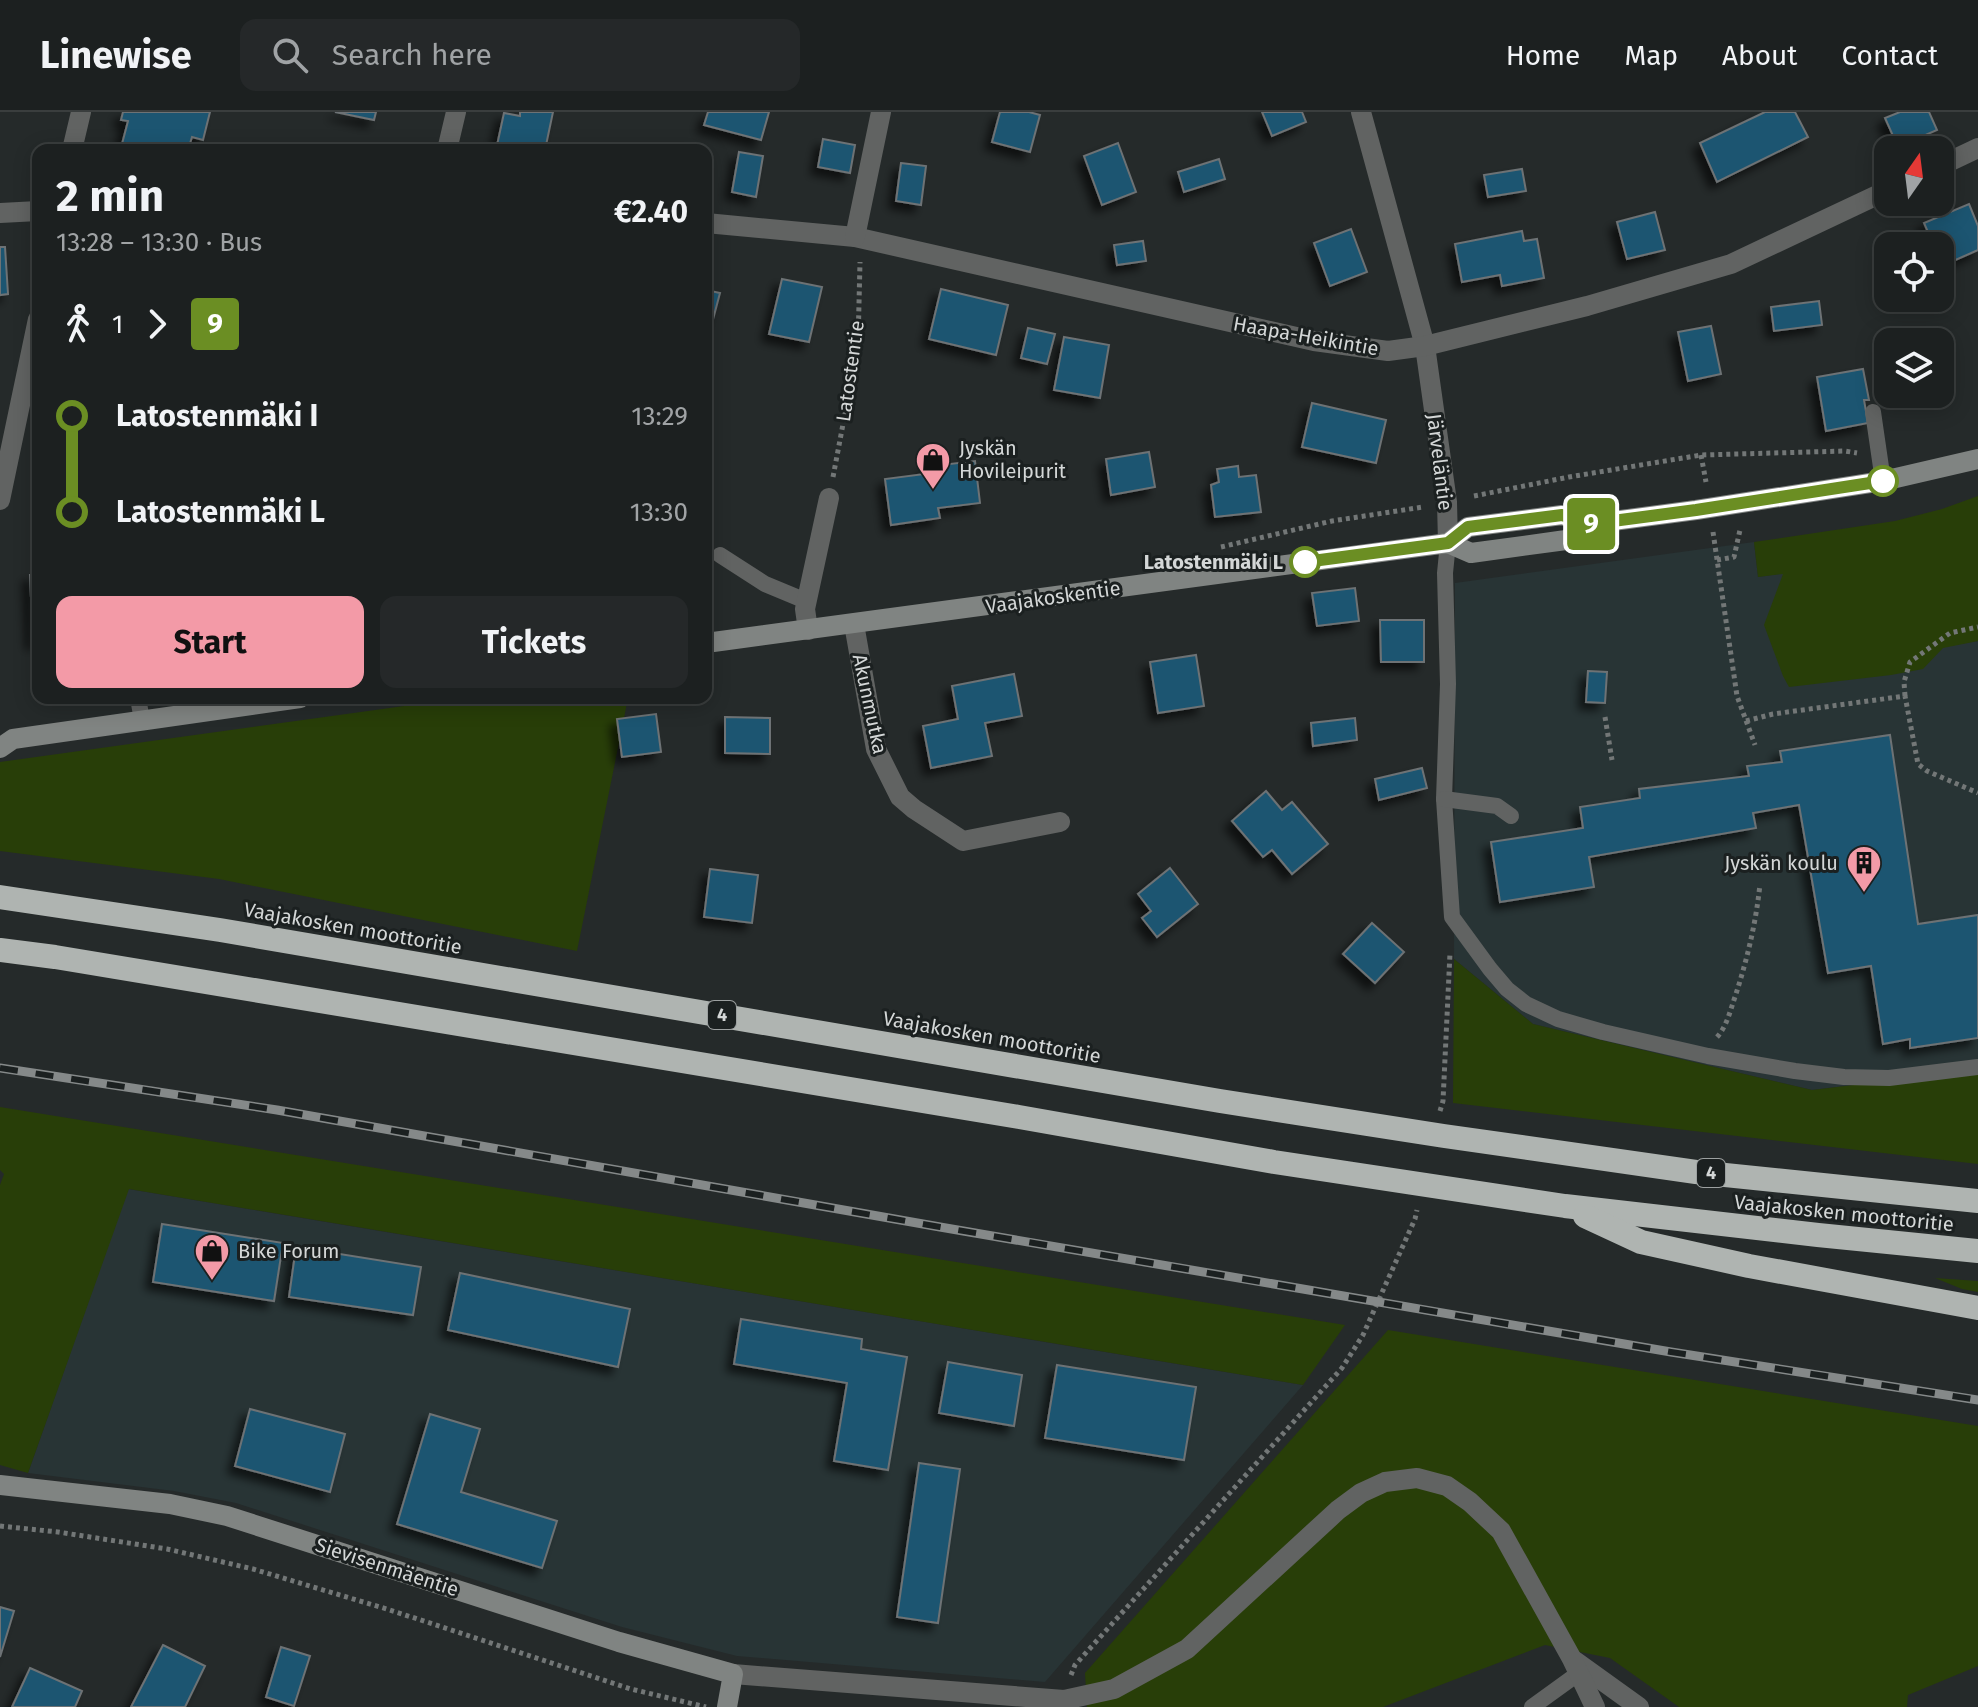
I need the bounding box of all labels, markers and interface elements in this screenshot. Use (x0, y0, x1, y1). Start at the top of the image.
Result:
search box (240, 19, 800, 91)
text: Linewise (40, 32, 192, 78)
icon: search (268, 33, 312, 77)
text: Search here (332, 37, 492, 73)
text: Home (1506, 39, 1580, 72)
text: Map (1624, 39, 1678, 72)
text: About (1722, 39, 1797, 72)
text: Contact (1841, 39, 1938, 72)
north arrow (1874, 136, 1954, 216)
map controls (1874, 136, 1954, 408)
text: 2 min (56, 170, 164, 223)
text: €2.40 (614, 194, 688, 230)
text: 13:28 – 13:30 · Bus (56, 227, 262, 258)
button: locate (1874, 232, 1954, 312)
icon: walk (56, 302, 100, 346)
icon: forward (135, 302, 179, 346)
text: 9 (207, 307, 223, 340)
text: 1 (112, 309, 123, 340)
street label: Haapa-Heikintie (1231, 311, 1381, 361)
street label: Latostentie (831, 319, 869, 423)
button: layers (1874, 328, 1954, 408)
text: Latostenmäki I (116, 398, 318, 434)
text: 13:29 (631, 401, 688, 432)
street label: Järveläntie (1422, 412, 1458, 512)
place label: Jyskän Hovileipurit (959, 436, 1067, 483)
shop icon: Jyskän Hovileipurit (914, 441, 952, 491)
unlabelled marker (1868, 466, 1898, 496)
text: Latostenmäki L (116, 494, 325, 530)
text: 13:30 (630, 497, 688, 528)
line badge: 9 (1565, 498, 1617, 550)
text: 9 (1583, 507, 1599, 540)
marker: Latostenmäki L (1290, 547, 1320, 577)
place label: Latostenmäki L (1144, 550, 1283, 574)
street label: Vaajakoskentie (984, 576, 1122, 618)
button: Start (56, 596, 364, 688)
button: Tickets (380, 596, 688, 688)
street label: Akunmutka (848, 652, 892, 756)
building icon: Jyskän koulu (1845, 844, 1883, 894)
place label: Jyskän koulu (1724, 851, 1838, 875)
street label: Vaajakosken moottoritie (242, 897, 464, 959)
road number: 4 (708, 1001, 736, 1029)
street label: Vaajakosken moottoritie (881, 1006, 1103, 1068)
road number: 4 (1697, 1159, 1725, 1187)
street label: Vaajakosken moottoritie (1733, 1190, 1955, 1236)
shop icon: Bike Forum (193, 1232, 231, 1282)
place label: Bike Forum (238, 1239, 339, 1263)
street label: Sievisenmäentie (312, 1533, 462, 1601)

